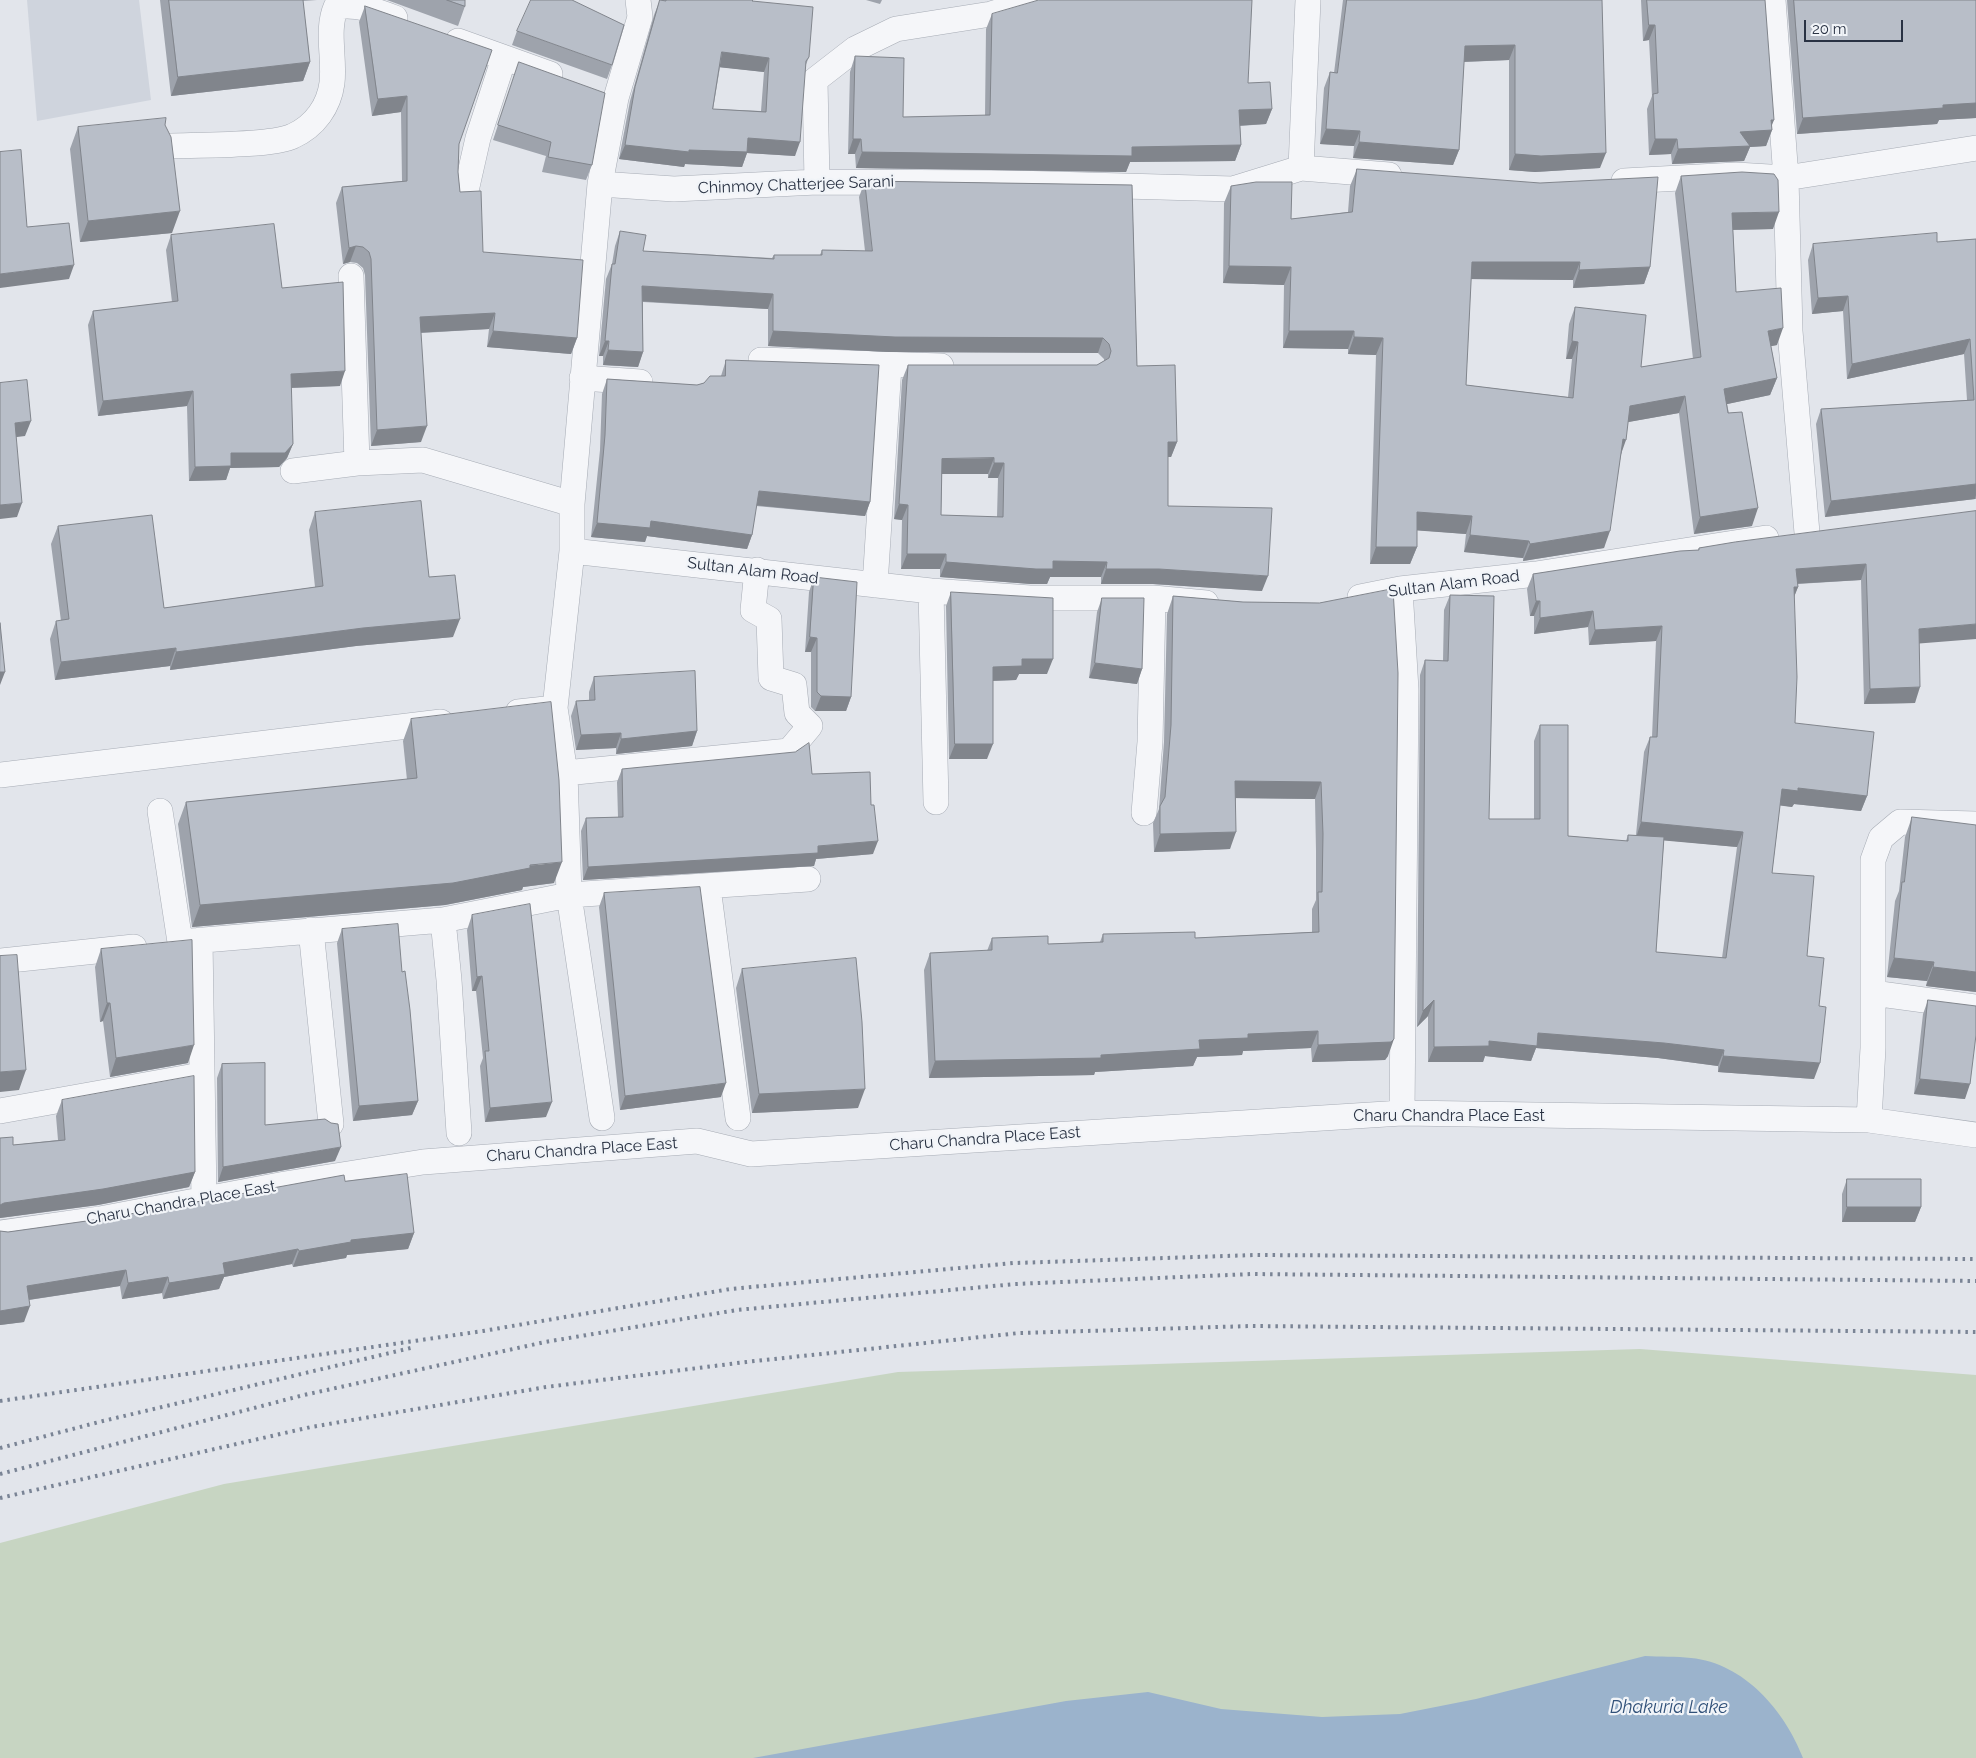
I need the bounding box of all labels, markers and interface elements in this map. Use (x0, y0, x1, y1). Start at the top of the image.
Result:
scale bar (1806, 10, 1905, 42)
text: 20 m (1812, 20, 1847, 38)
street label: Chinmoy Chatterjee Sarani (698, 172, 894, 198)
street label: Sultan Alam Road (686, 553, 820, 589)
street label: Sultan Alam Road (1387, 566, 1521, 602)
street label: Charu Chandra Place East (1353, 1106, 1545, 1126)
street label: Charu Chandra Place East (889, 1123, 1081, 1155)
street label: Charu Chandra Place East (486, 1134, 678, 1166)
street label: Charu Chandra Place East (85, 1177, 277, 1229)
water label: Dhakuria Lake (1610, 1697, 1728, 1719)

